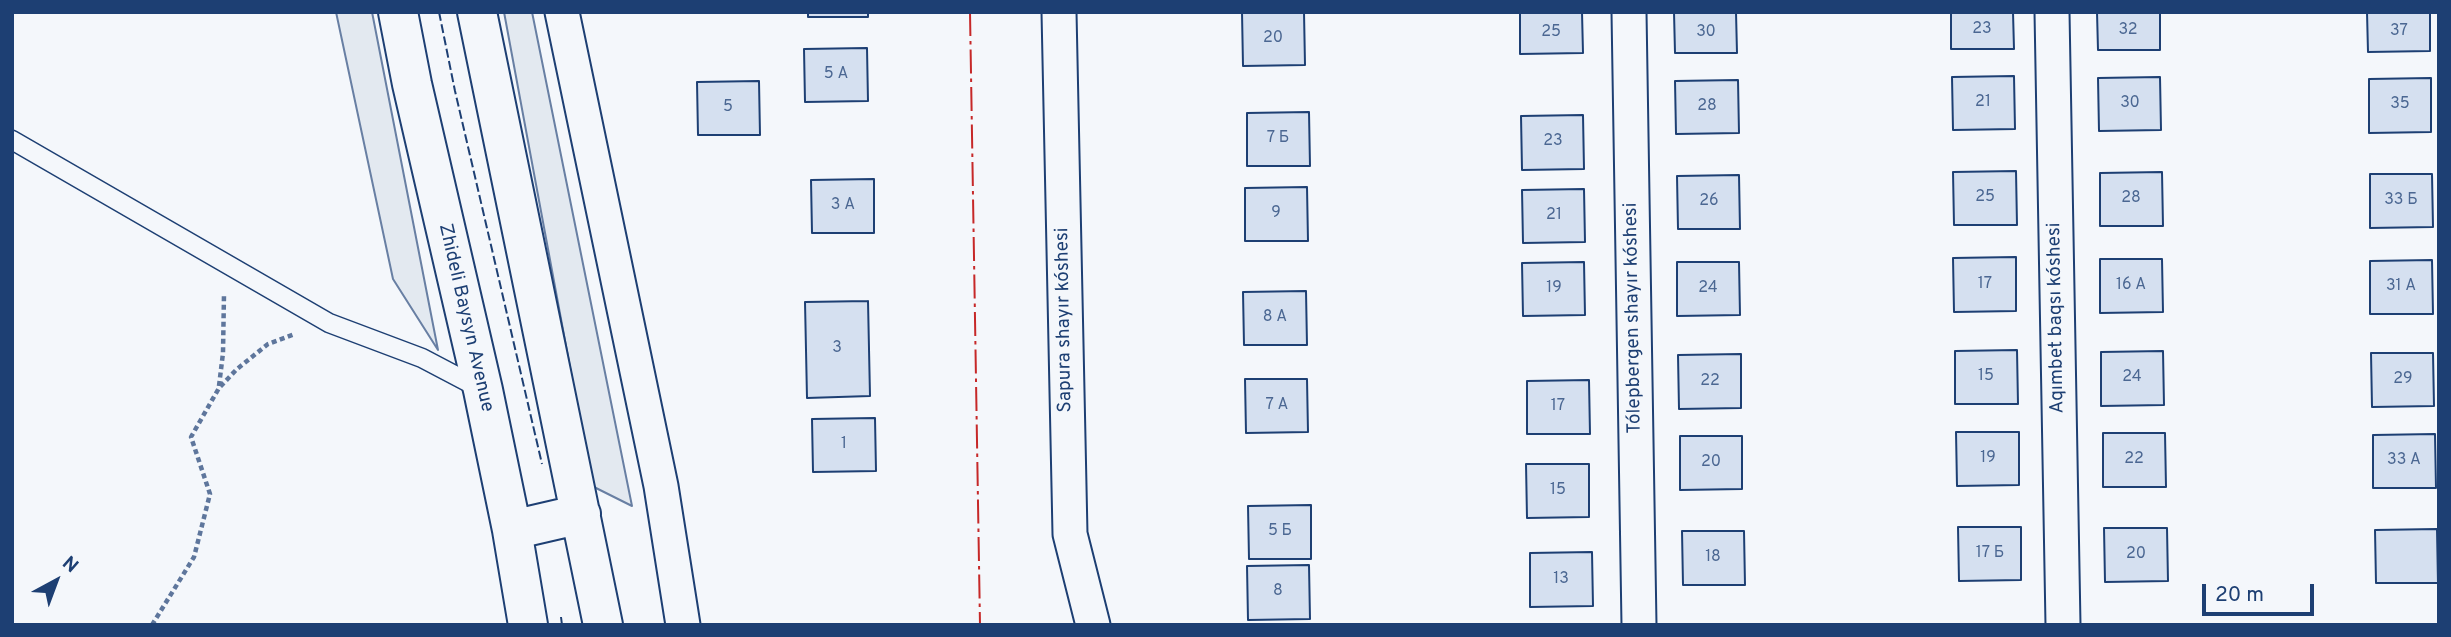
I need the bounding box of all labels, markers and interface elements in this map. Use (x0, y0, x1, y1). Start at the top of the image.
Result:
house number: 23 (1972, 20, 1992, 40)
house number: 32 (2118, 21, 2138, 41)
house number: 37 (2390, 22, 2408, 42)
house number: 25 (1541, 23, 1561, 43)
house number: 30 (1696, 23, 1716, 43)
house number: 20 (1263, 29, 1283, 49)
house number: 5 А (824, 65, 848, 85)
house number: 21 (1975, 93, 1991, 113)
house number: 30 (2120, 94, 2140, 114)
house number: 35 (2390, 95, 2410, 115)
house number: 28 (1697, 97, 1717, 117)
house number: 5 (723, 98, 733, 118)
house number: 7 Б (1267, 129, 1289, 149)
house number: 23 (1543, 132, 1563, 152)
house number: 25 (1975, 188, 1995, 208)
house number: 28 (2121, 189, 2141, 209)
house number: 33 Б (2384, 191, 2418, 211)
house number: 26 (1699, 192, 1719, 212)
house number: 3 А (831, 196, 855, 216)
street label: Tólepbergen shayır kóshesi (1621, 202, 1647, 434)
house number: 9 (1271, 204, 1281, 224)
house number: 21 (1546, 206, 1562, 226)
street label: Zhideli Baysyn Avenue (432, 222, 498, 414)
street label: Aqımbet baqsı kóshesi (2044, 222, 2070, 414)
street label: Sapura shayır kóshesi (1052, 227, 1078, 413)
house number: 17 (1978, 275, 1992, 295)
house number: 16 А (2116, 276, 2146, 296)
house number: 31 А (2386, 277, 2416, 297)
house number: 19 (1546, 279, 1562, 299)
house number: 24 (1698, 279, 1718, 299)
house number: 8 А (1263, 308, 1287, 328)
house number: 3 (832, 339, 842, 359)
house number: 15 (1978, 367, 1994, 387)
house number: 24 (2122, 368, 2142, 388)
house number: 29 (2393, 370, 2413, 390)
house number: 22 (1700, 372, 1720, 392)
house number: 7 А (1266, 396, 1288, 416)
house number: 17 (1551, 397, 1565, 417)
house number: 1 (841, 435, 847, 455)
house number: 19 (1980, 449, 1996, 469)
house number: 22 (2124, 450, 2144, 470)
house number: 33 А (2387, 451, 2421, 471)
house number: 20 (1701, 453, 1721, 473)
house number: 15 (1550, 481, 1566, 501)
house number: 5 Б (1268, 522, 1292, 542)
house number: 17 Б (1976, 544, 2004, 564)
house number: 20 (2126, 545, 2146, 565)
north arrow (21, 546, 91, 616)
house number: 18 (1705, 548, 1721, 568)
text: N (57, 552, 83, 579)
house number: 13 (1553, 570, 1569, 590)
scale bar (2206, 570, 2318, 614)
house number: 8 (1273, 582, 1283, 602)
text: 20 m (2215, 582, 2264, 609)

